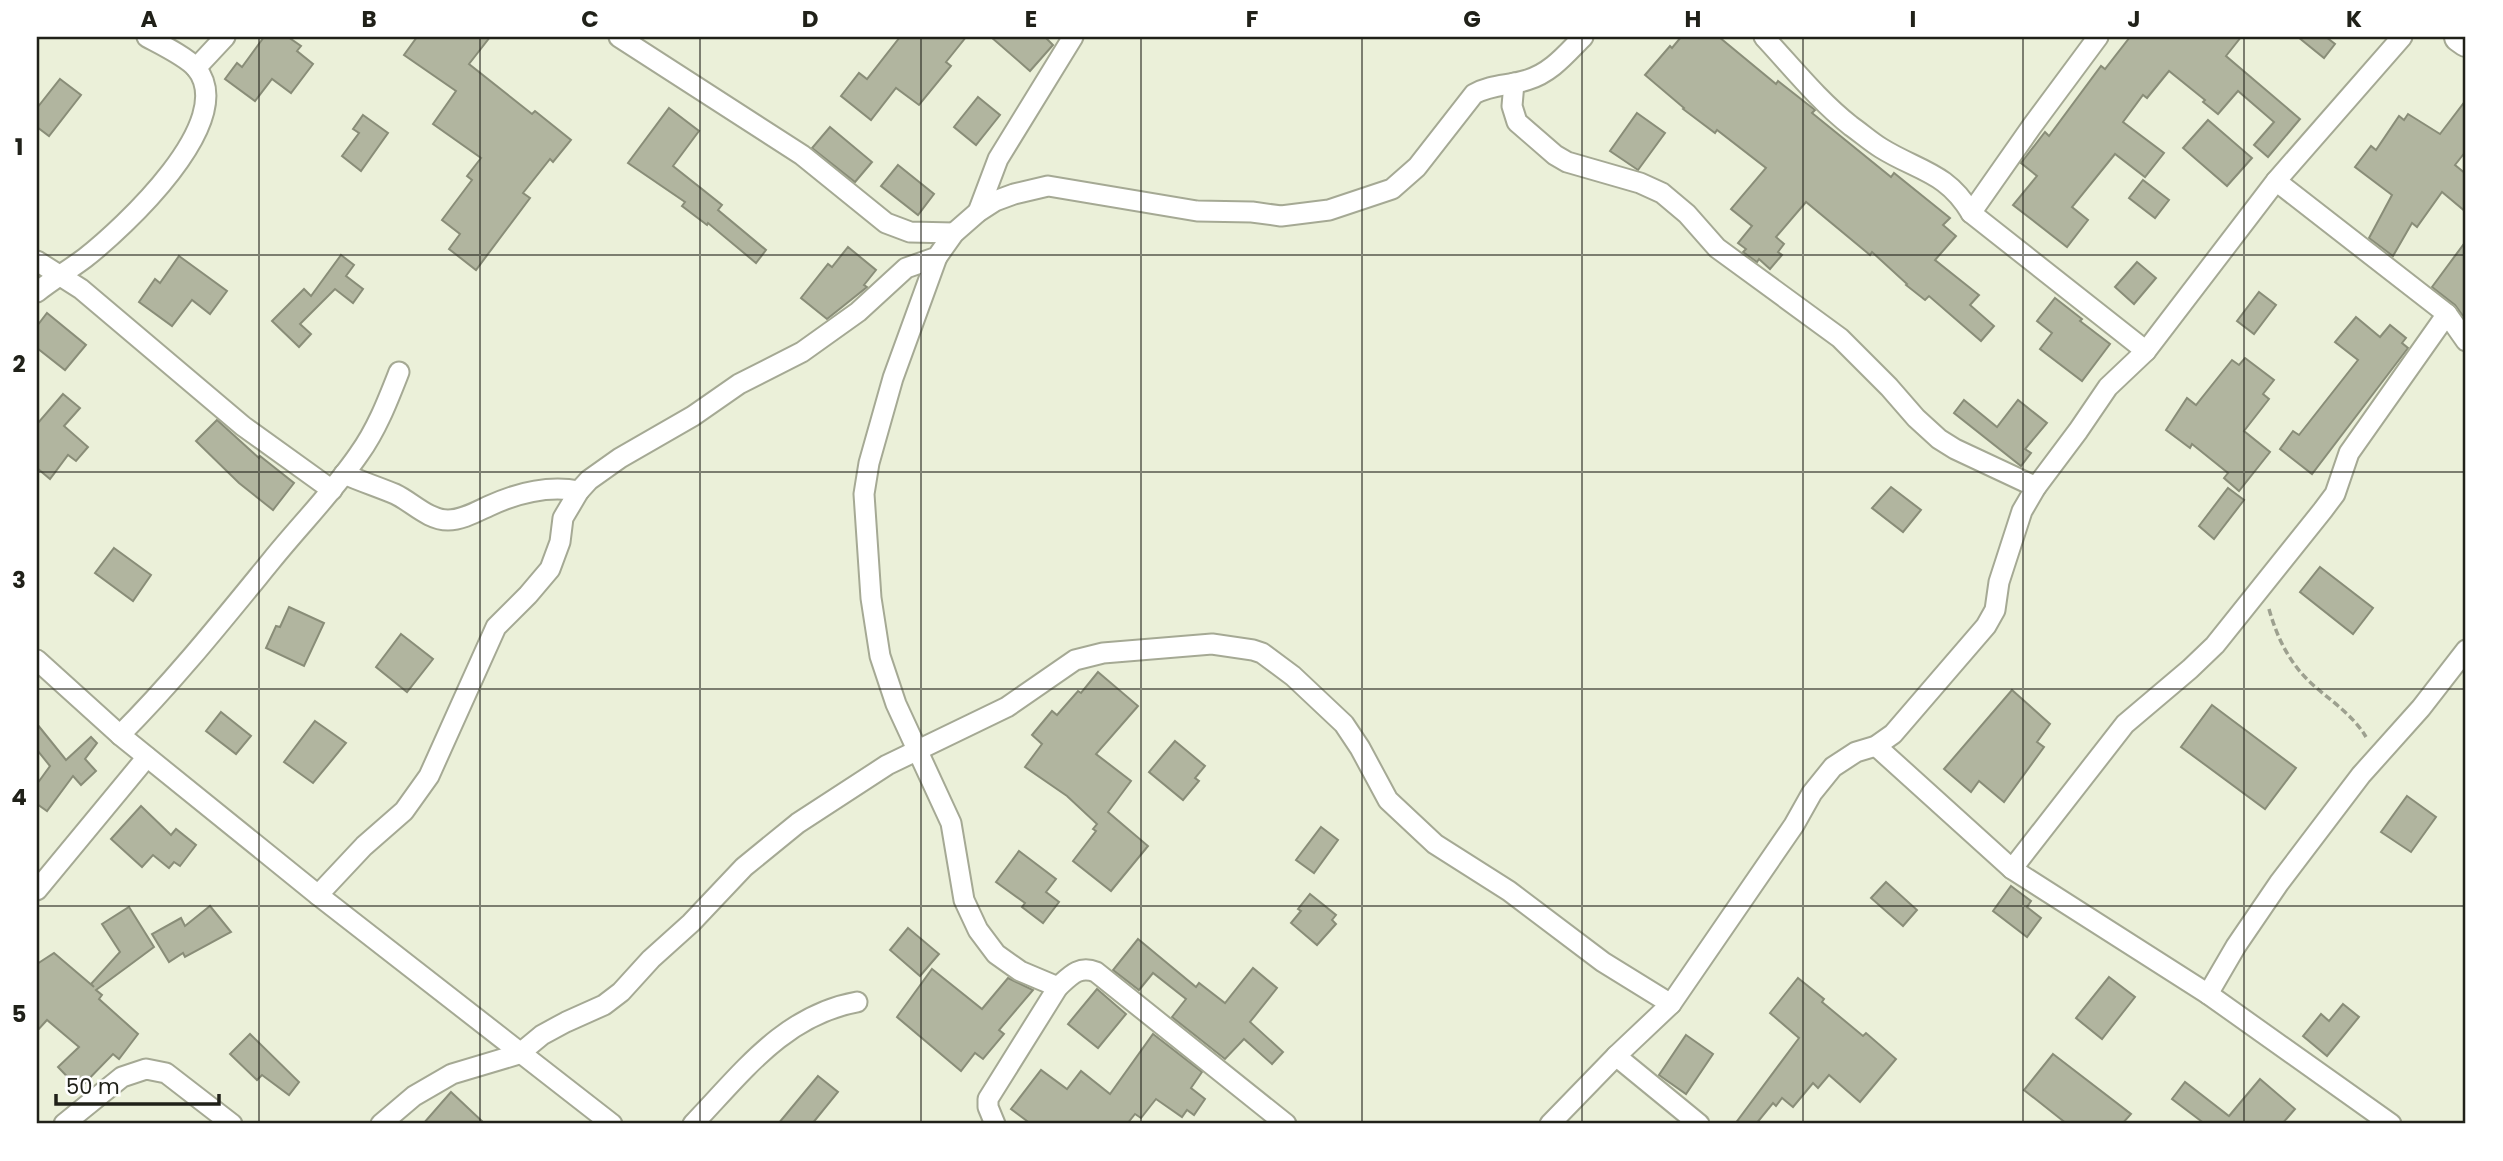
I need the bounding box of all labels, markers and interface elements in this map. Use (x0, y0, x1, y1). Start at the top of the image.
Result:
text: A (141, 3, 158, 35)
text: B (361, 3, 377, 35)
text: C (581, 3, 599, 35)
text: D (802, 3, 818, 35)
text: E (1025, 3, 1037, 35)
text: F (1246, 3, 1258, 35)
text: G (1463, 3, 1481, 35)
text: H (1685, 3, 1701, 35)
text: I (1910, 3, 1916, 35)
text: J (2127, 3, 2141, 35)
text: K (2346, 3, 2362, 35)
text: 1 (15, 131, 23, 163)
text: 2 (12, 348, 26, 380)
text: 3 (12, 564, 26, 596)
text: 4 (11, 781, 27, 813)
text: 5 (12, 998, 26, 1030)
scale bar (56, 1063, 219, 1107)
text: 50 m (66, 1072, 120, 1101)

